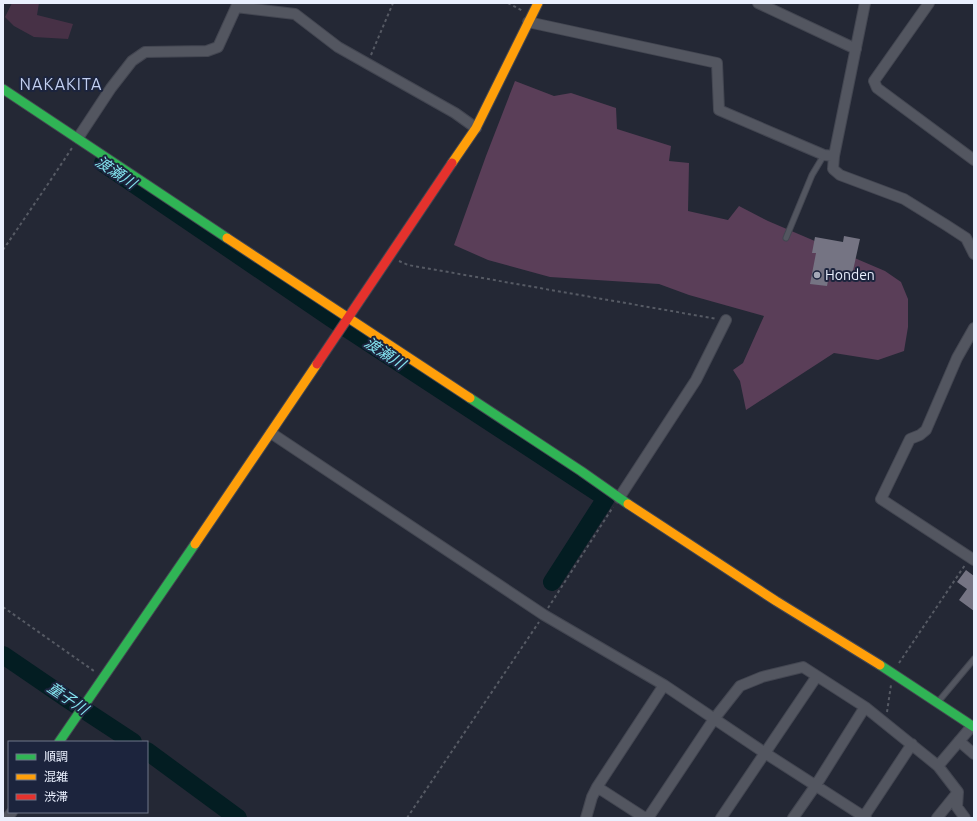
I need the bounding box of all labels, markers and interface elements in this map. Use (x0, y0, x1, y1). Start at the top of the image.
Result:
district label: NAKAKITA (20, 75, 102, 93)
water label: 渡瀬川 (93, 152, 141, 193)
place label: Honden (825, 267, 875, 283)
marker: Honden (812, 270, 822, 280)
water label: 渡瀬川 (361, 334, 410, 373)
water label: 童子川 (45, 678, 93, 719)
legend (8, 741, 148, 813)
text: 順調 (44, 750, 68, 763)
text: 混雑 (44, 770, 68, 783)
text: 渋滞 (44, 790, 68, 803)

